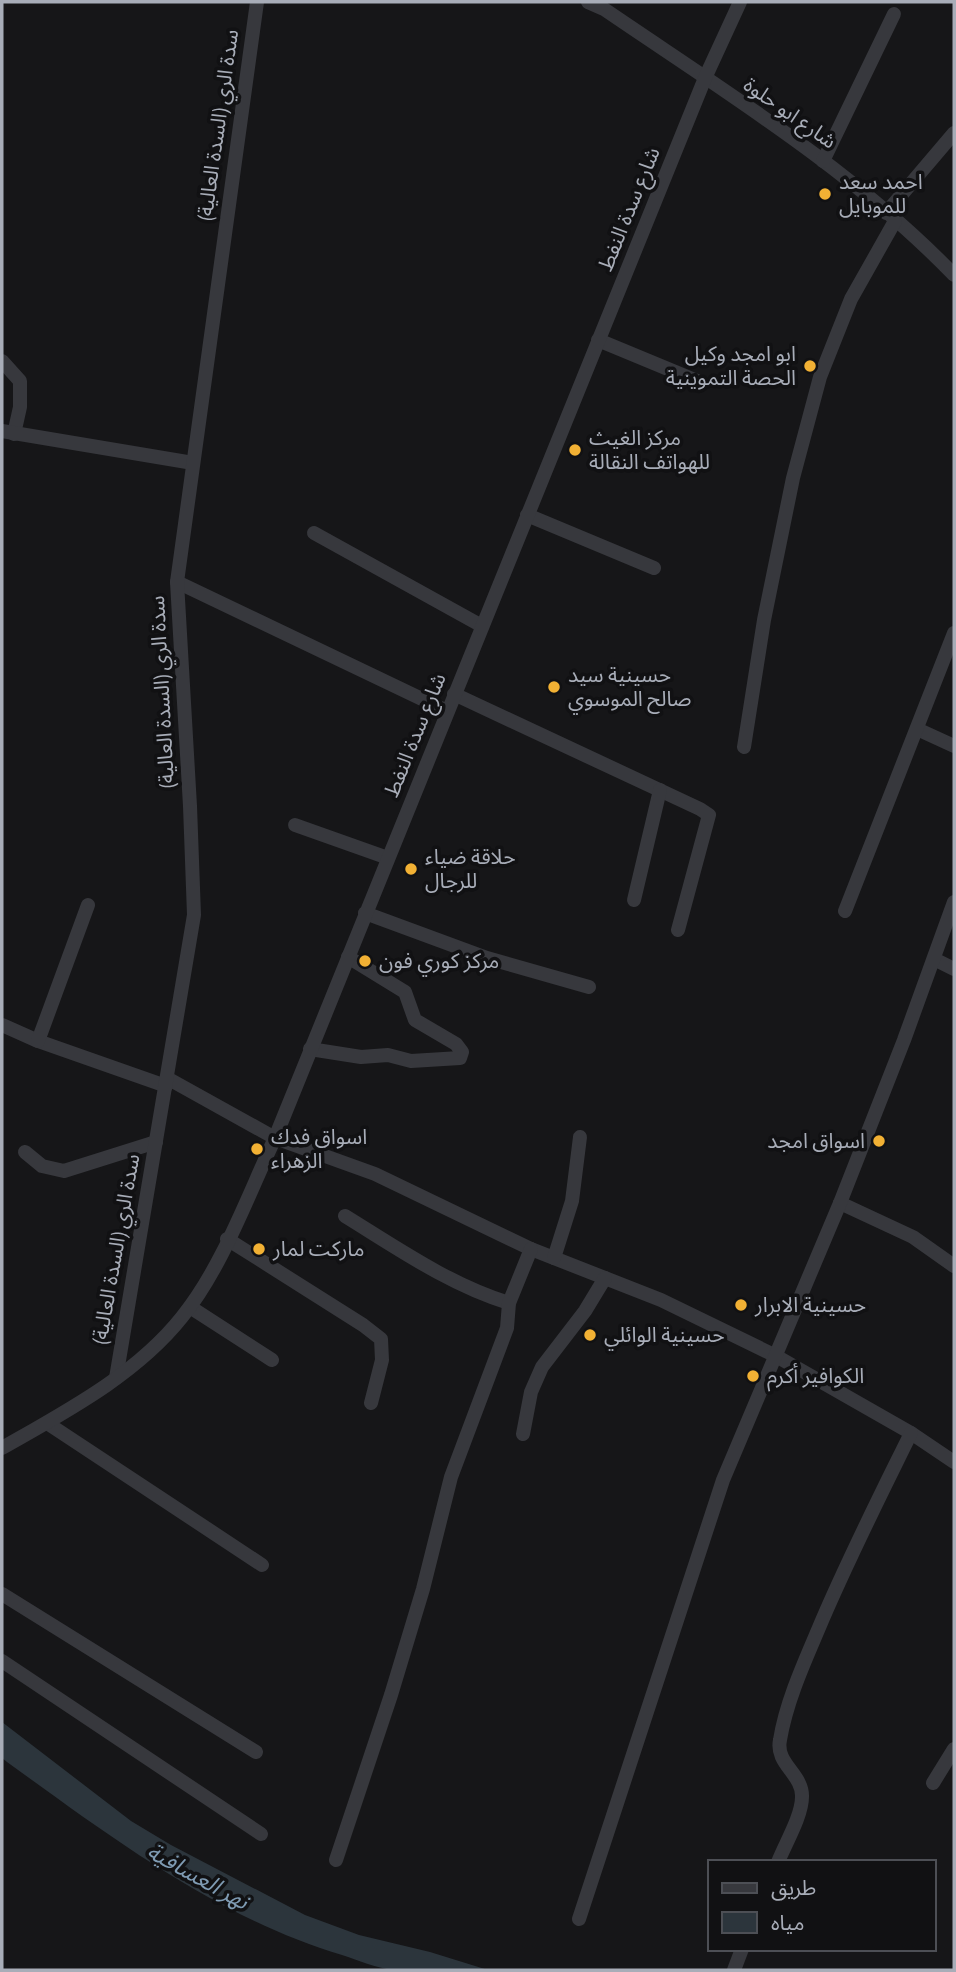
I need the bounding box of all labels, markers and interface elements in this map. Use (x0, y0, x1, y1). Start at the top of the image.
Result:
street label: سدة الري (السدة العالية) (191, 27, 247, 223)
street label: شارع ابو حلوة (737, 71, 842, 156)
street label: شارع سدة النفط (591, 143, 668, 276)
place label: احمد سعد للموبايل (839, 168, 923, 219)
marker: احمد سعد للموبايل (817, 186, 833, 202)
place label: ابو امجد وكيل الحصة التموينية (666, 340, 796, 391)
marker: ابو امجد وكيل الحصة التموينية (802, 358, 818, 374)
place label: مركز الغيث للهواتف النقالة (589, 424, 710, 475)
marker: مركز الغيث للهواتف النقالة (567, 442, 583, 458)
street label: سدة الري (السدة العالية) (143, 595, 183, 789)
place label: حسينية سيد صالح الموسوي (568, 661, 691, 715)
street label: شارع سدة النفط (377, 669, 454, 802)
marker: حسينية سيد صالح الموسوي (546, 679, 562, 695)
place label: حلاقة ضياء للرجال (425, 843, 516, 894)
marker: حلاقة ضياء للرجال (403, 861, 419, 877)
place label: مركز كوري فون (379, 947, 499, 977)
marker: مركز كوري فون (357, 953, 373, 969)
place label: اسواق فدك الزهراء (271, 1123, 367, 1174)
place label: اسواق امجد (767, 1127, 865, 1154)
marker: اسواق امجد (871, 1133, 887, 1149)
marker: اسواق فدك الزهراء (249, 1141, 265, 1157)
street label: سدة الري (السدة العالية) (85, 1152, 148, 1347)
place label: ماركت لمار (272, 1235, 364, 1262)
marker: ماركت لمار (251, 1241, 267, 1257)
place label: حسينية الابرار (754, 1291, 866, 1318)
marker: حسينية الابرار (733, 1297, 749, 1313)
place label: حسينية الوائلي (604, 1321, 725, 1351)
marker: حسينية الوائلي (582, 1327, 598, 1343)
place label: الكوافير أكرم (767, 1362, 864, 1392)
marker: الكوافير أكرم (745, 1368, 761, 1384)
water label: نهر العسافية (142, 1836, 256, 1916)
legend (708, 1860, 935, 1951)
text: طريق (771, 1874, 816, 1901)
text: مياه (771, 1909, 804, 1936)

